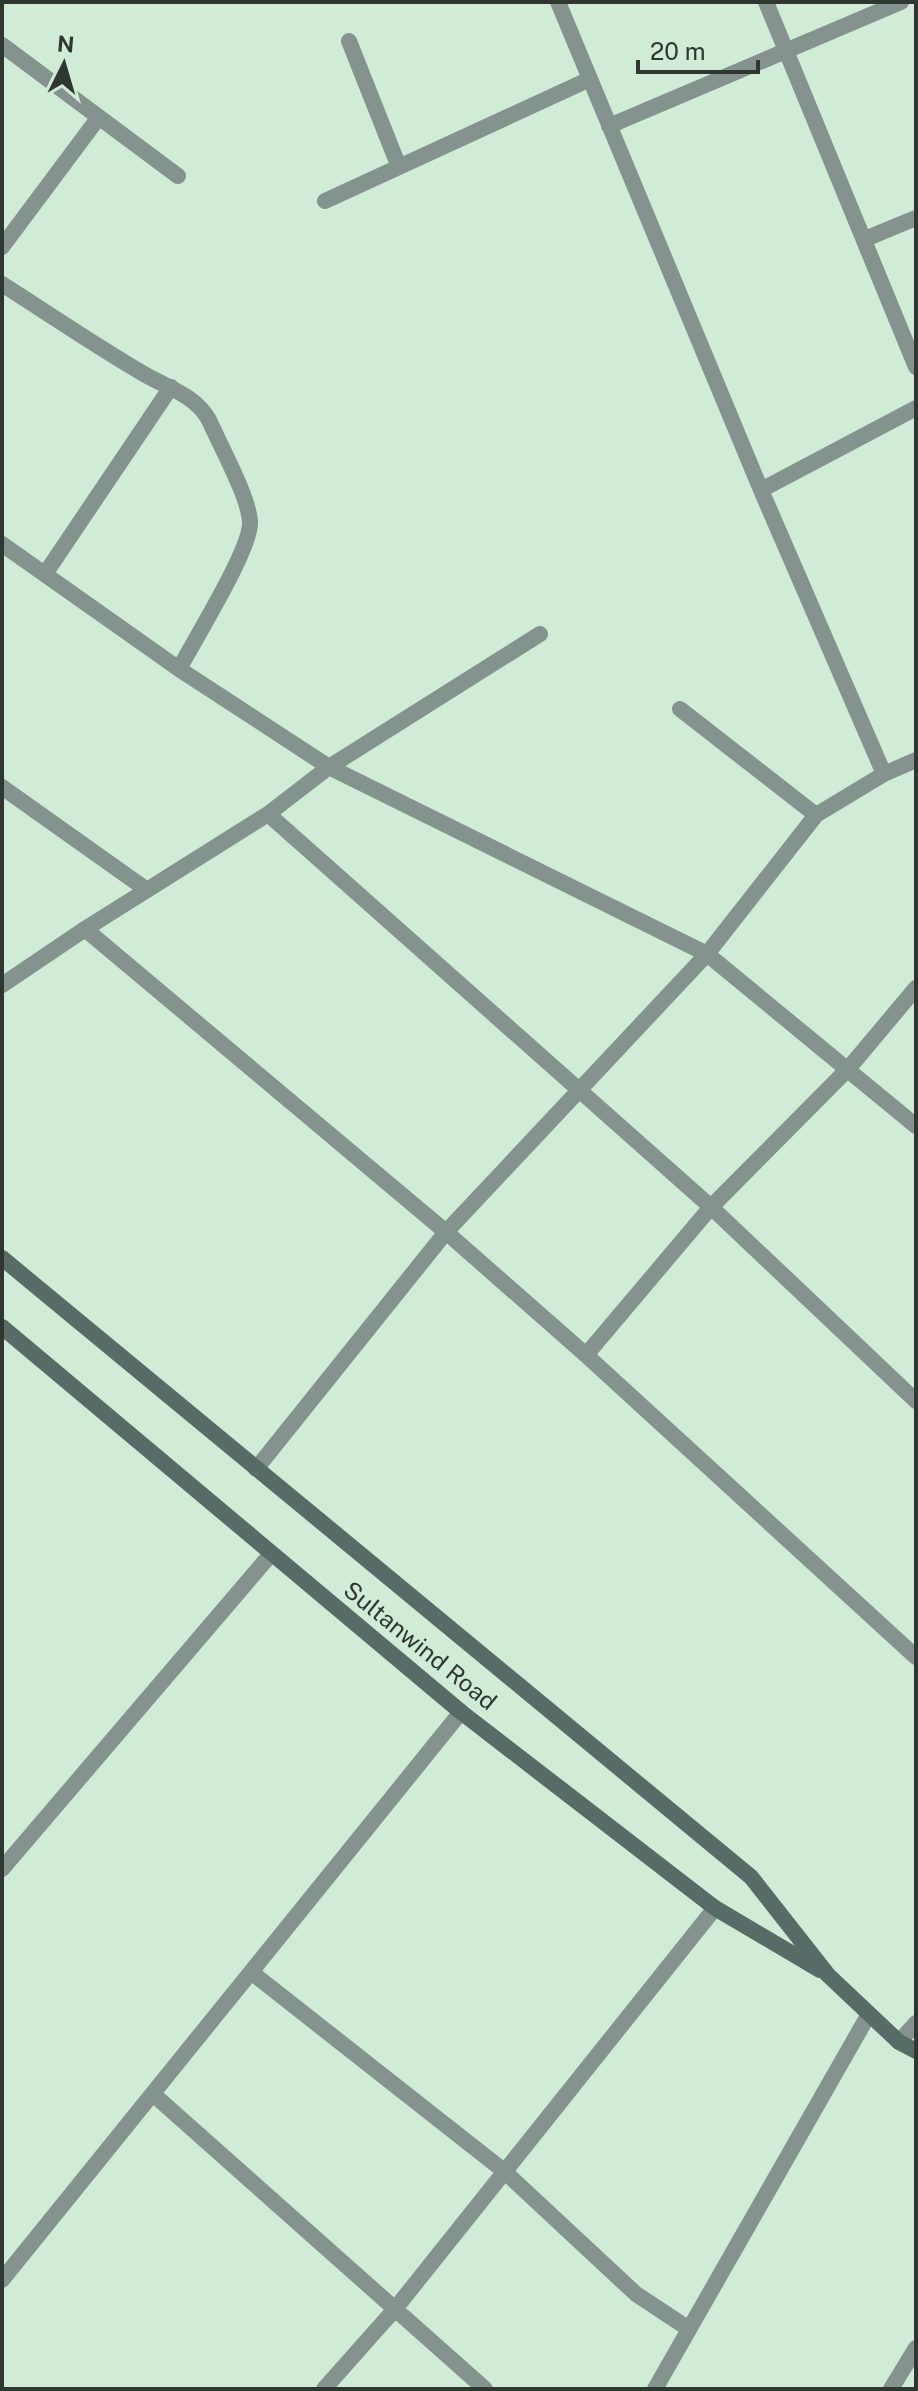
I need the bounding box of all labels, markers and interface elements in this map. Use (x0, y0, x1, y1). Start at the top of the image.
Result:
north arrow (24, 24, 104, 104)
scale bar (638, 24, 758, 74)
text: N (56, 30, 75, 58)
text: 20 m (650, 37, 706, 65)
street label: Sultanwind Road (339, 1575, 503, 1715)

